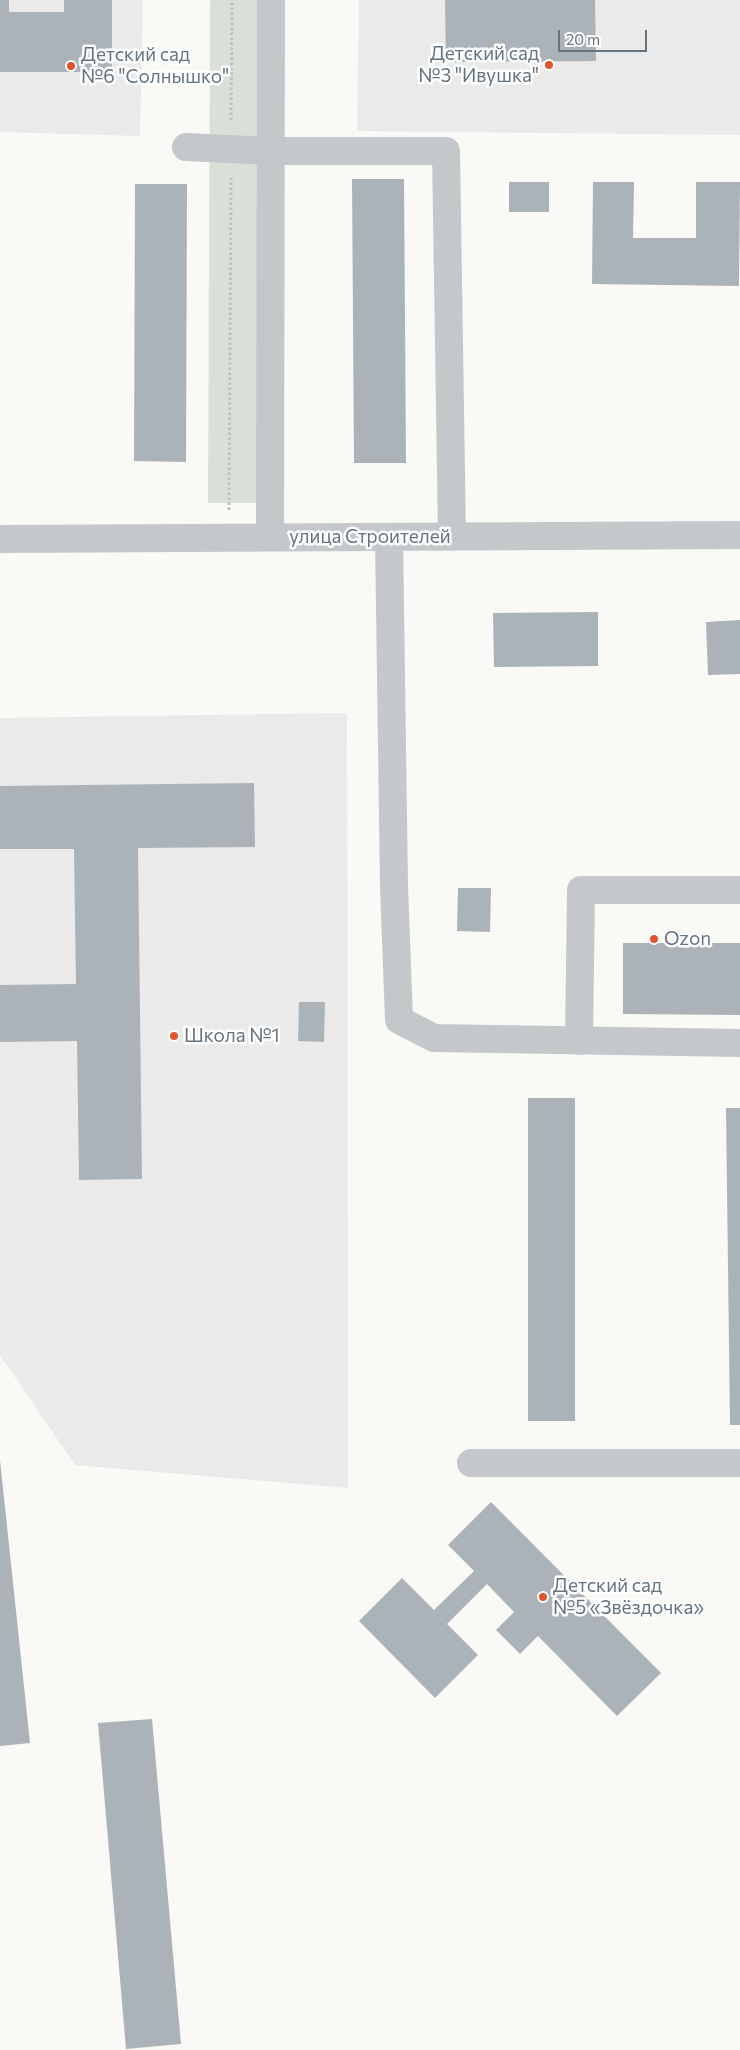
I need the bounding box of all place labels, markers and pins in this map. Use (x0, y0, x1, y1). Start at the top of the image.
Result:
place label: Детский сад №3 "Ивушка" (418, 43, 539, 87)
place label: Детский сад №6 "Солнышко" (81, 44, 229, 88)
marker: Детский сад №3 "Ивушка" (543, 59, 555, 71)
marker: Детский сад №6 "Солнышко" (65, 60, 77, 72)
place label: Ozon (664, 928, 711, 950)
marker: Ozon (648, 933, 660, 945)
place label: Школа №1 (184, 1025, 280, 1047)
marker: Школа №1 (168, 1030, 180, 1042)
place label: Детский сад №5 «Звёздочка» (553, 1575, 704, 1619)
marker: Детский сад №5 «Звёздочка» (537, 1591, 549, 1603)

